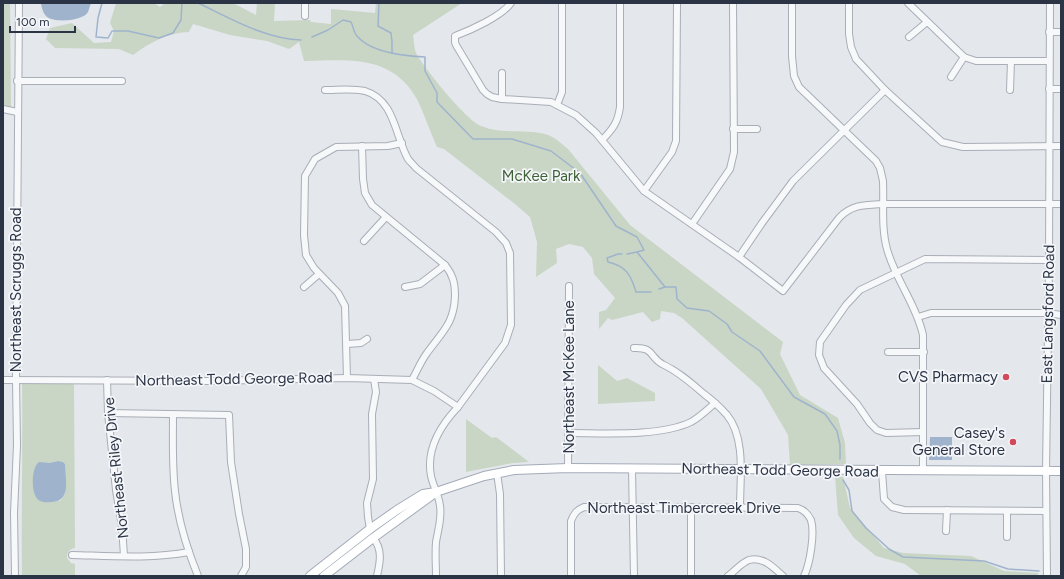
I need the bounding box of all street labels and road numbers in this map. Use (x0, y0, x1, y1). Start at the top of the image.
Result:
street label: Northeast Scruggs Road (7, 207, 25, 373)
street label: East Langsford Road (1038, 244, 1058, 384)
street label: Northeast McKee Lane (560, 300, 578, 454)
street label: Northeast Todd George Road (135, 368, 333, 390)
street label: Northeast Riley Drive (100, 396, 132, 540)
street label: Northeast Todd George Road (681, 459, 879, 481)
street label: Northeast Timbercreek Drive (587, 499, 781, 517)

